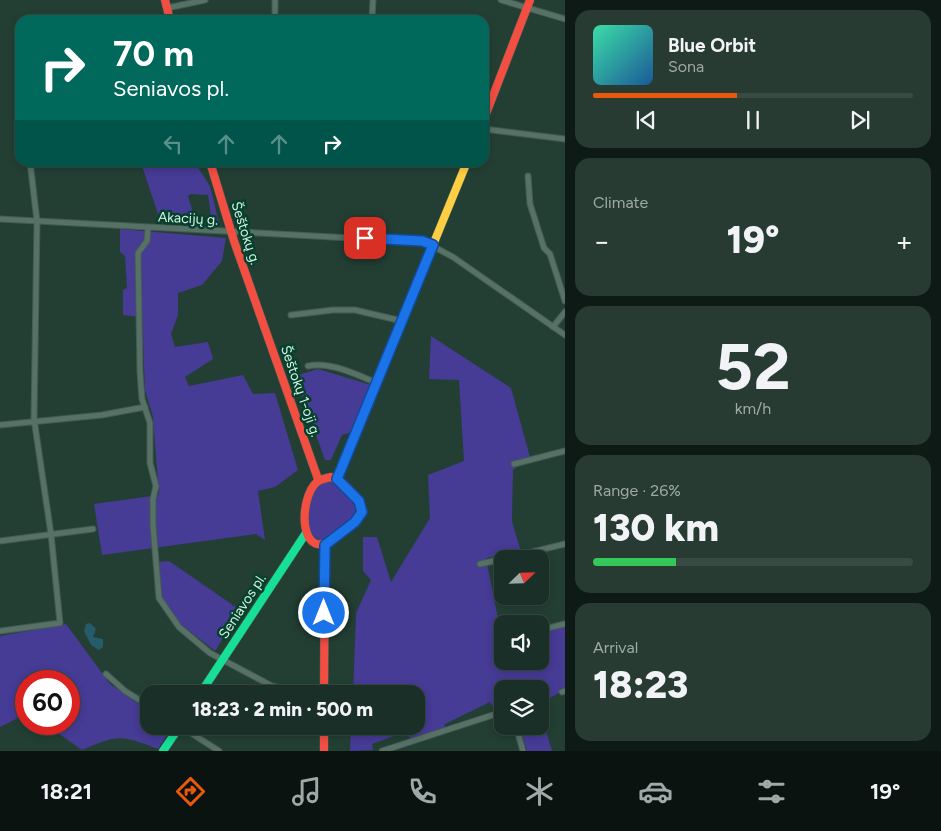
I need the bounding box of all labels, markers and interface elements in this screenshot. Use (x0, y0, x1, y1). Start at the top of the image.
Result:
text: 70 m (113, 33, 194, 75)
text: Blue Orbit (668, 34, 756, 57)
icon: right (30, 35, 95, 100)
text: Sona (668, 57, 704, 76)
text: Seniavos pl. (113, 75, 229, 102)
icon: previous (632, 106, 660, 134)
icon: pause (739, 106, 767, 134)
icon: next (846, 106, 874, 134)
icon: left (159, 130, 187, 158)
icon: ahead (212, 130, 240, 158)
icon: ahead (265, 130, 293, 158)
icon: right (318, 130, 346, 158)
text: Climate (593, 193, 648, 212)
street label: Šeštokų g. (227, 199, 264, 267)
street label: Akacijų g. (157, 208, 219, 229)
pin (344, 217, 386, 259)
text: 19° (726, 217, 780, 263)
icon: arrive (351, 224, 379, 252)
text: − (593, 224, 610, 258)
text: + (896, 224, 913, 258)
text: 52 (715, 327, 791, 405)
street label: Šeštokų 1-oji g. (277, 343, 324, 439)
text: km/h (735, 399, 771, 418)
text: Range · 26% (593, 481, 681, 500)
text: 130 km (593, 505, 719, 551)
north arrow (494, 550, 549, 605)
map controls (494, 550, 549, 735)
street label: Seniavos pl. (215, 571, 270, 642)
position arrow (297, 586, 349, 638)
button: sound (494, 615, 549, 670)
text: Arrival (593, 638, 638, 657)
text: 18:23 (593, 662, 688, 708)
speed limit sign: 60 (15, 670, 80, 735)
button: layers (494, 680, 549, 735)
text: 18:23 · 2 min · 500 m (192, 698, 373, 721)
icon: directions (173, 774, 208, 809)
icon: music (289, 774, 324, 809)
icon: phone (405, 774, 440, 809)
icon: climate (522, 774, 557, 809)
icon: car (638, 774, 673, 809)
icon: filters (754, 774, 789, 809)
text: 18:21 (41, 778, 92, 805)
text: 19° (870, 778, 900, 805)

